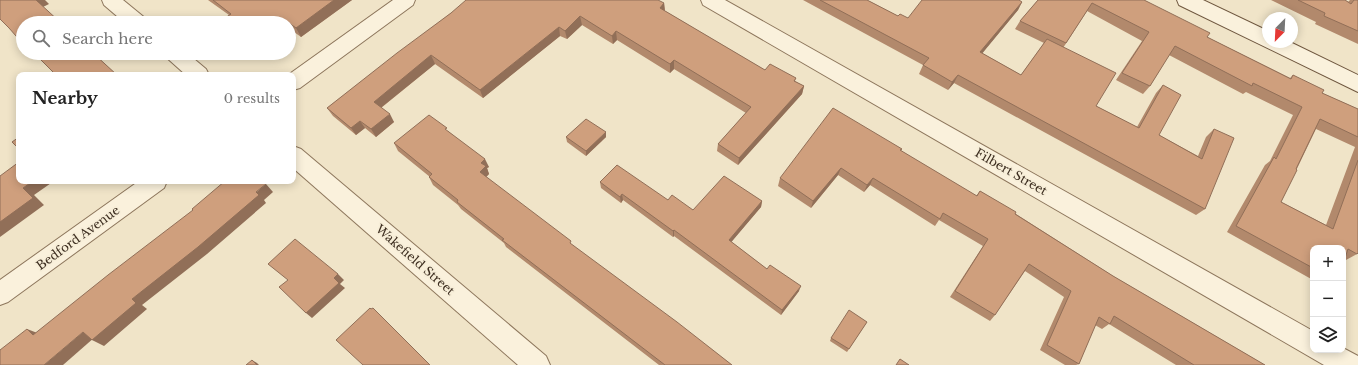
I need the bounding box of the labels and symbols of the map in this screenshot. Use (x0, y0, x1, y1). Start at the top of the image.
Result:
north arrow (1262, 12, 1298, 48)
street label: Filbert Street (973, 145, 1050, 198)
street label: Bedford Avenue (33, 202, 122, 273)
street label: Wakefield Street (372, 221, 458, 298)

